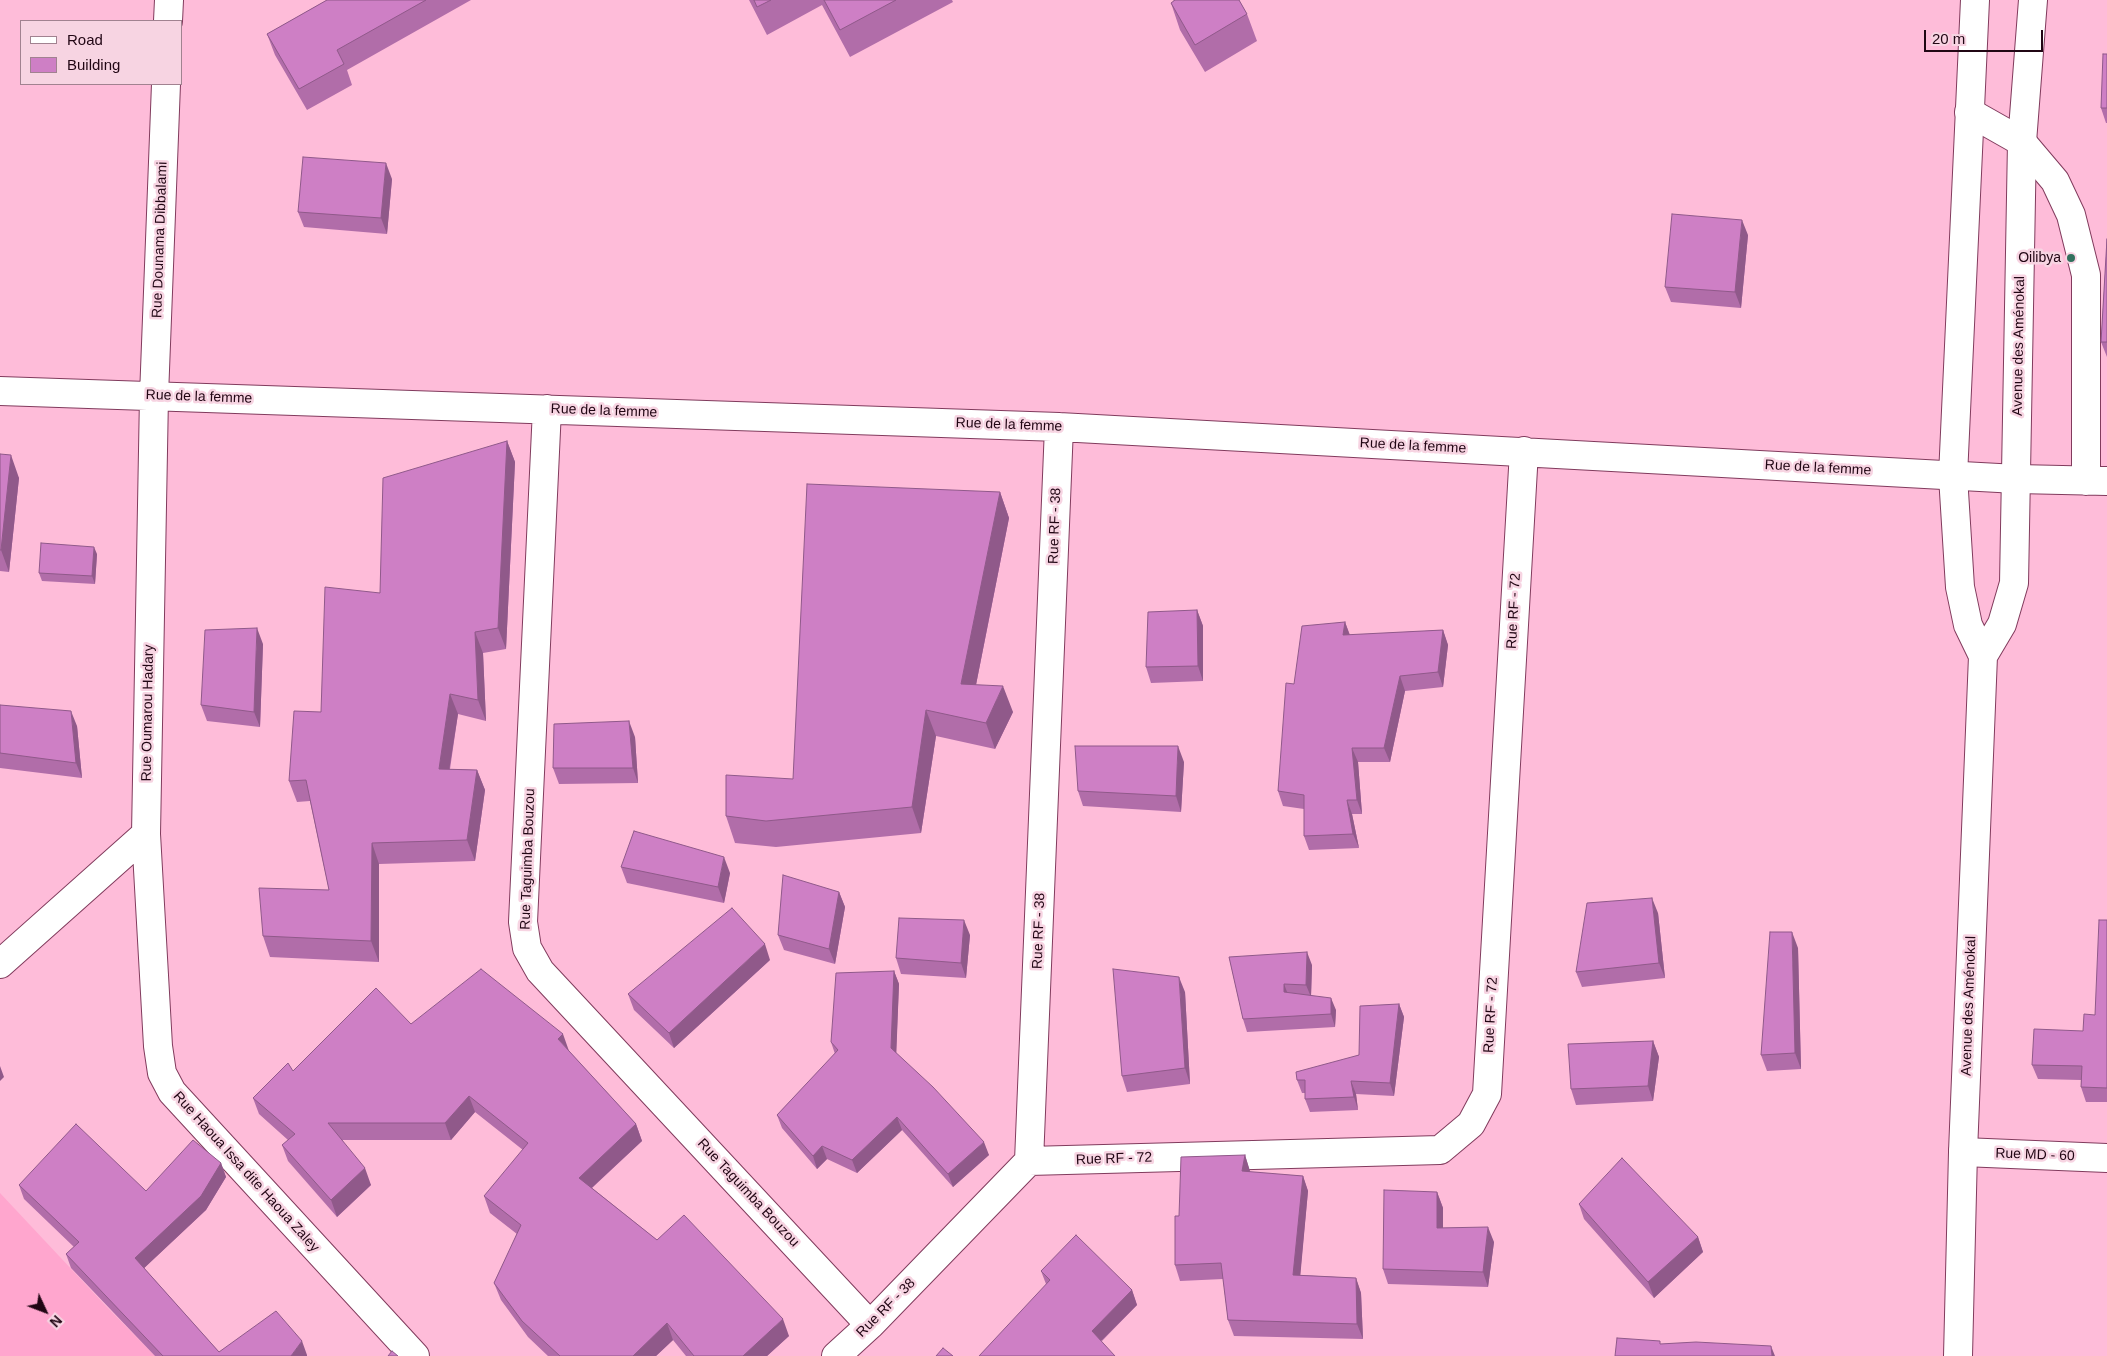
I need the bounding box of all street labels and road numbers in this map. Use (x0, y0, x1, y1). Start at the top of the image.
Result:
street label: Rue Dounama Dibbalami (149, 162, 171, 318)
street label: Avenue des Aménokal (2009, 276, 2029, 416)
street label: Rue de la femme (145, 387, 253, 407)
street label: Rue de la femme (550, 401, 658, 421)
street label: Rue de la femme (955, 415, 1063, 435)
street label: Rue de la femme (1359, 435, 1467, 457)
street label: Rue de la femme (1764, 457, 1872, 479)
street label: Rue RF - 38 (1045, 488, 1065, 564)
street label: Rue RF - 72 (1504, 572, 1524, 650)
street label: Rue Oumarou Hadary (138, 644, 158, 782)
street label: Rue Taguimba Bouzou (517, 788, 539, 930)
street label: Rue RF - 38 (1029, 893, 1049, 969)
street label: Avenue des Aménokal (1958, 936, 1980, 1076)
street label: Rue RF - 72 (1481, 976, 1501, 1054)
street label: Rue Haoua Issa dite Haoua Zaley (169, 1088, 323, 1256)
street label: Rue Taguimba Bouzou (694, 1135, 802, 1251)
street label: Rue MD - 60 (1995, 1145, 2075, 1165)
street label: Rue RF - 72 (1076, 1149, 1152, 1169)
street label: Rue RF - 38 (853, 1275, 919, 1341)

